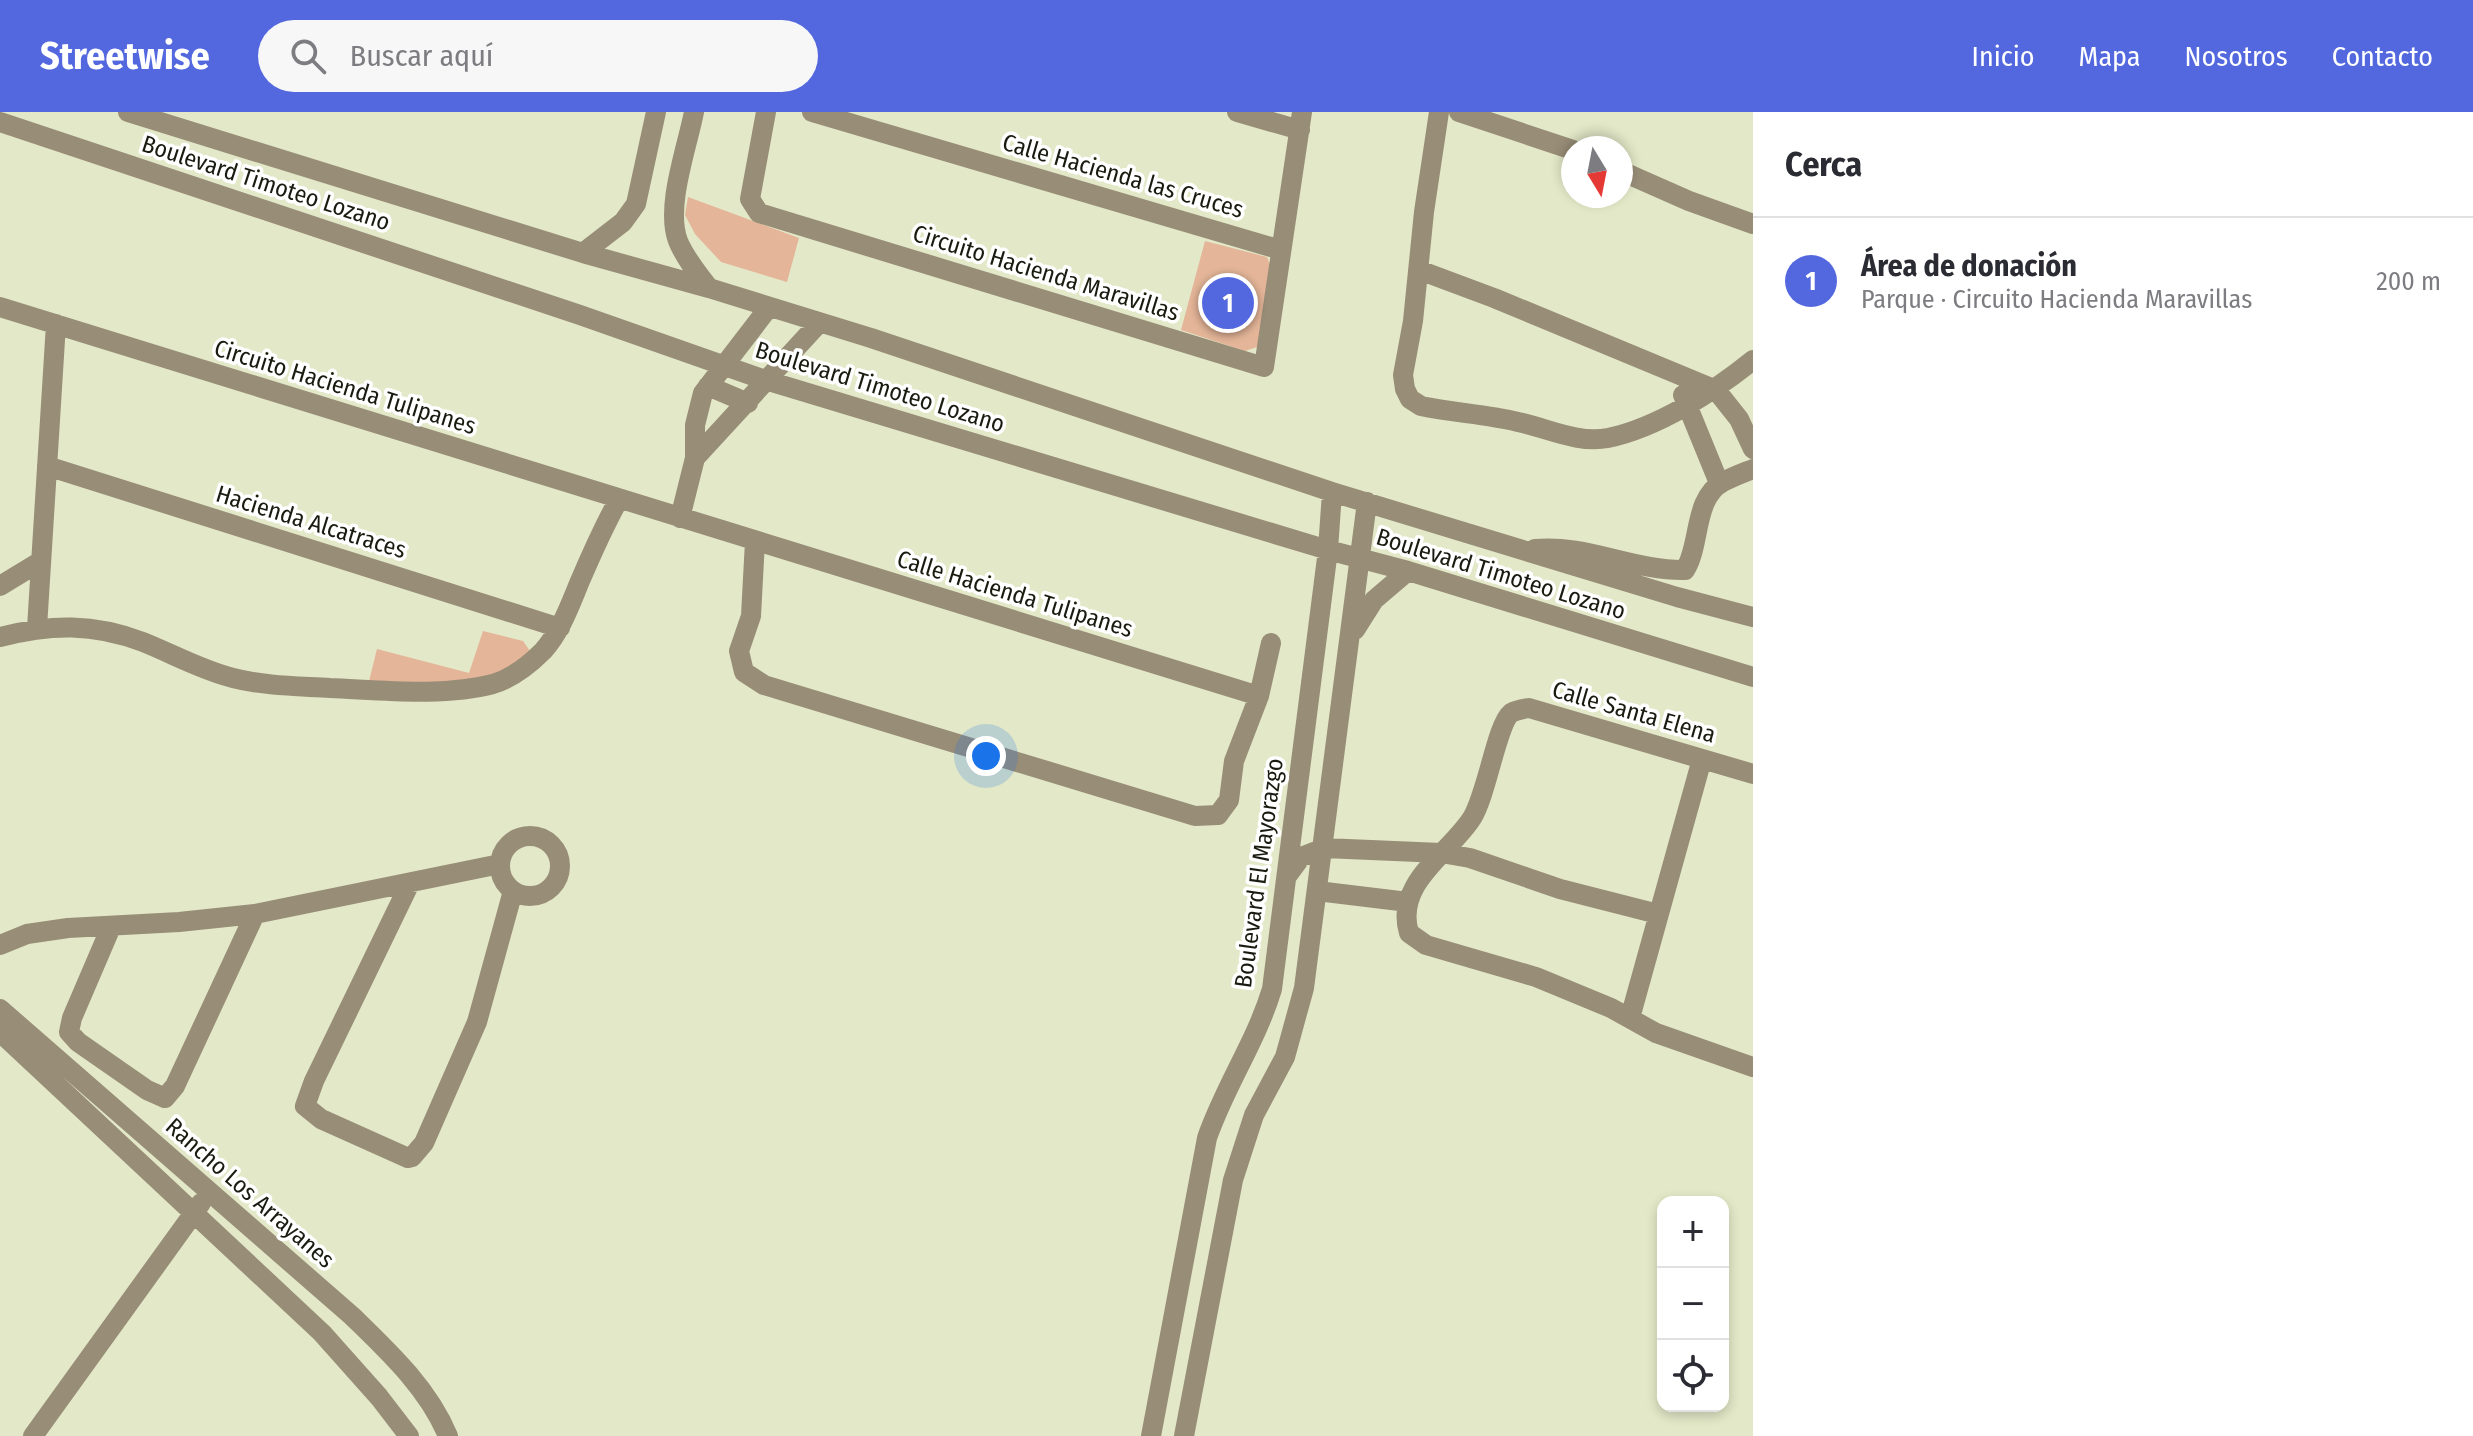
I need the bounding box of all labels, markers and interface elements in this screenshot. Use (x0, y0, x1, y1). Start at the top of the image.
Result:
search box (258, 20, 818, 92)
text: Streetwise (40, 33, 210, 79)
icon: search (286, 34, 330, 78)
text: Buscar aquí (350, 38, 493, 74)
text: Inicio (1972, 40, 2034, 73)
text: Mapa (2078, 40, 2140, 73)
text: Nosotros (2184, 40, 2288, 73)
text: Contacto (2332, 40, 2433, 73)
street label: Calle Hacienda las Cruces (999, 128, 1247, 224)
street label: Boulevard Timoteo Lozano (138, 130, 394, 236)
north arrow (1561, 136, 1633, 208)
text: Cerca (1785, 144, 1862, 185)
street label: Circuito Hacienda Maravillas (910, 219, 1182, 327)
text: Área de donación (1861, 248, 2077, 284)
text: 1 (1806, 266, 1817, 297)
text: 200 m (2376, 266, 2441, 297)
pin: 1 (1202, 273, 1254, 333)
text: Parque · Circuito Hacienda Maravillas (1861, 284, 2252, 315)
street label: Circuito Hacienda Tulipanes (211, 334, 479, 440)
street label: Boulevard Timoteo Lozano (752, 336, 1008, 438)
street label: Hacienda Alcatraces (213, 480, 409, 564)
street label: Boulevard Timoteo Lozano (1373, 523, 1629, 625)
street label: Calle Hacienda Tulipanes (894, 545, 1136, 643)
street label: Calle Santa Elena (1549, 675, 1719, 749)
your location (966, 736, 1006, 776)
street label: Boulevard El Mayorazgo (1229, 756, 1289, 990)
street label: Rancho Los Arrayanes (160, 1112, 340, 1274)
map controls (1657, 1196, 1729, 1412)
button: + (1657, 1196, 1729, 1268)
button: − (1657, 1268, 1729, 1340)
button: locate (1657, 1340, 1729, 1412)

